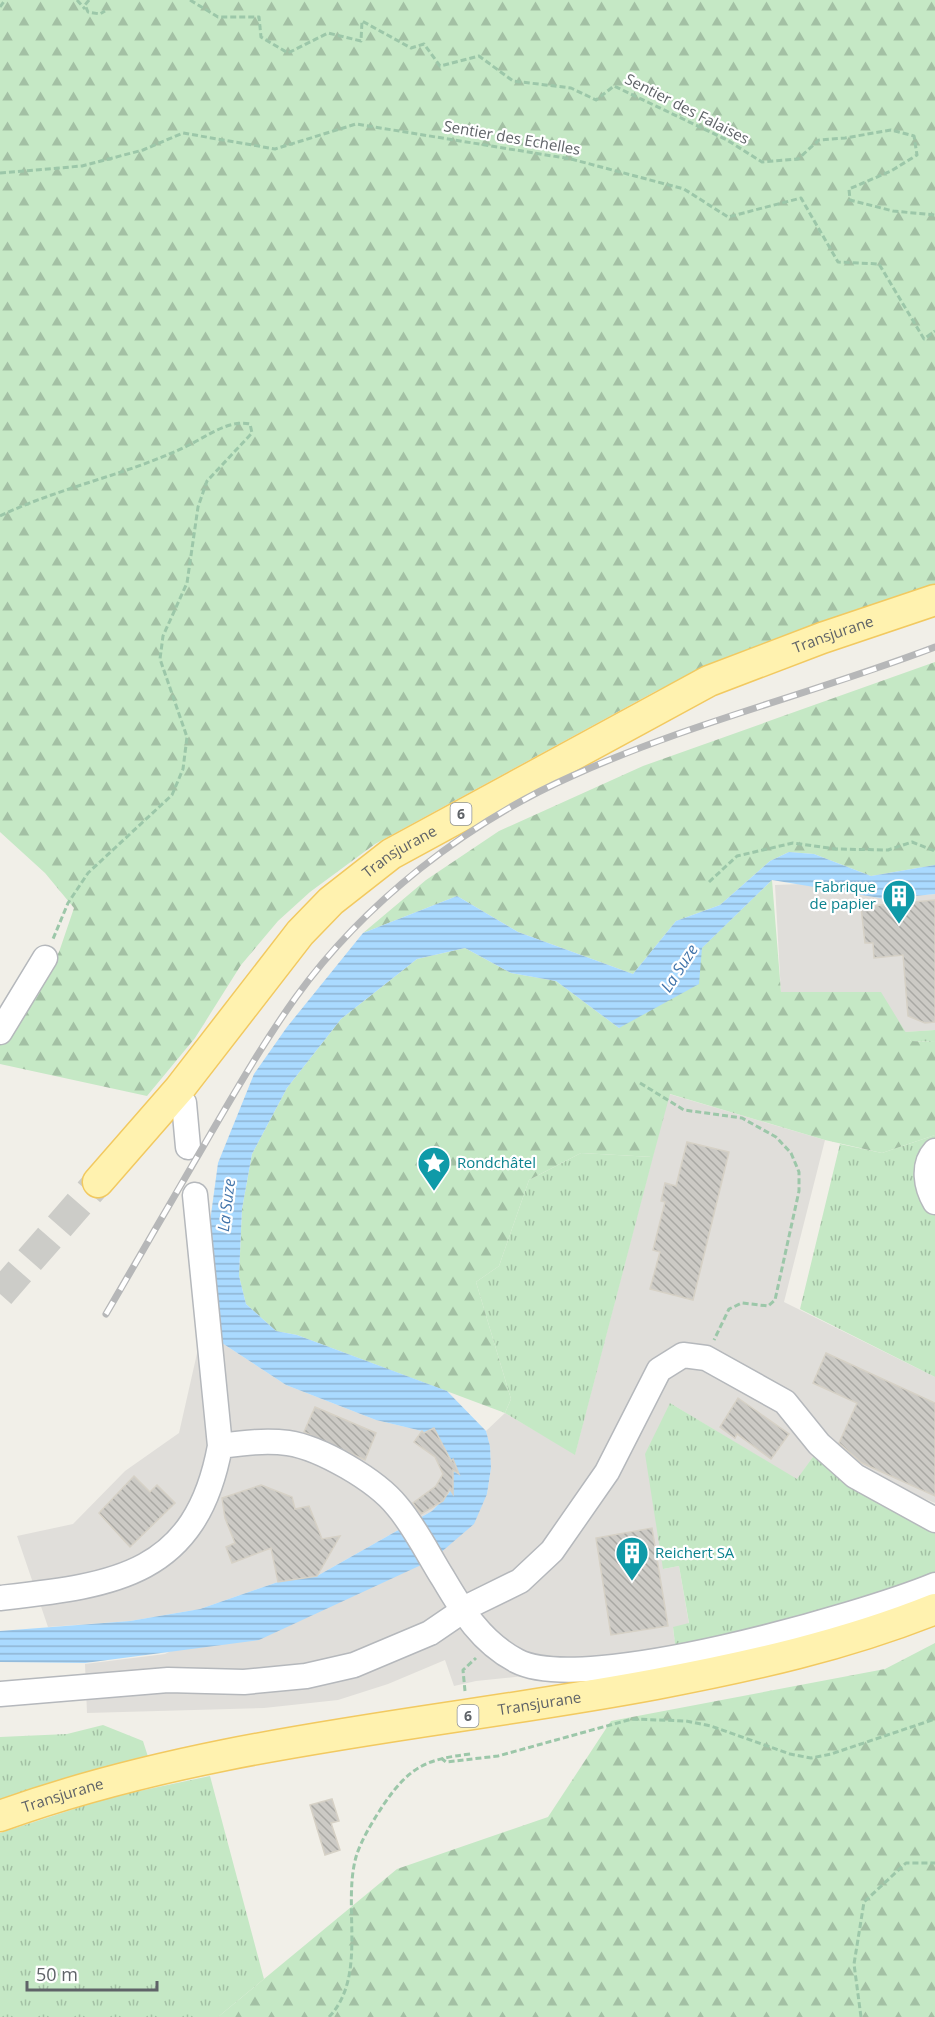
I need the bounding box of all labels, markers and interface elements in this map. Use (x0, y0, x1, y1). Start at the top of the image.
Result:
street label: Sentier des Falaises (622, 68, 753, 148)
street label: Sentier des Echelles (442, 115, 582, 159)
street label: Transjurane (790, 610, 876, 657)
road number: 6 (450, 803, 472, 825)
street label: Transjurane (358, 820, 440, 882)
place label: Fabrique de papier (809, 876, 876, 913)
building icon: Fabrique de papier (881, 878, 917, 925)
water label: La Suze (655, 940, 703, 996)
place icon: Rondchâtel (416, 1145, 452, 1192)
place label: Rondchâtel (457, 1152, 536, 1172)
water label: La Suze (212, 1177, 240, 1233)
building icon: Reichert SA (614, 1535, 650, 1582)
place label: Reichert SA (655, 1542, 735, 1562)
street label: Transjurane (496, 1686, 583, 1719)
road number: 6 (458, 1705, 478, 1727)
street label: Transjurane (19, 1773, 105, 1817)
scale bar (27, 1954, 158, 1992)
text: 50 m (36, 1962, 78, 1986)

